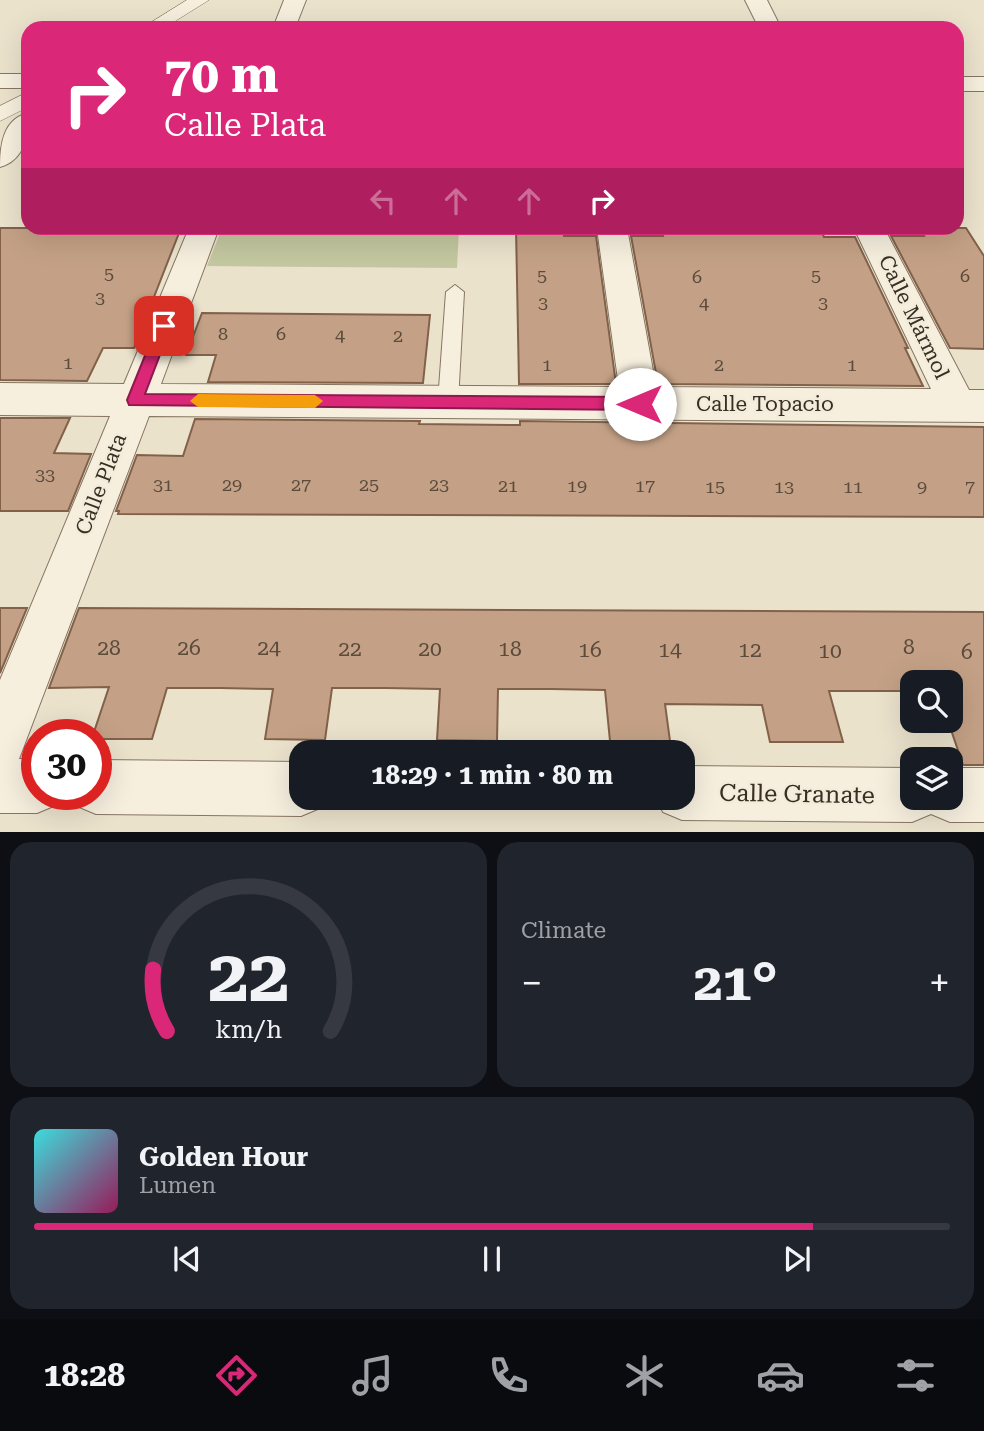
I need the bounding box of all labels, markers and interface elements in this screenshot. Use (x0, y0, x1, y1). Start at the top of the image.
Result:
text: 70 m (164, 47, 279, 104)
icon: right (49, 49, 140, 140)
text: Calle Plata (164, 106, 326, 144)
icon: left (364, 182, 402, 220)
icon: ahead (437, 182, 475, 220)
icon: ahead (510, 182, 548, 220)
icon: right (583, 182, 621, 220)
street label: Calle Mármol (874, 251, 955, 383)
house number: 5 (104, 263, 114, 284)
house number: 5 (537, 265, 547, 286)
house number: 5 (811, 265, 821, 286)
house number: 6 (960, 265, 970, 286)
house number: 6 (692, 266, 702, 287)
house number: 3 (95, 287, 105, 308)
house number: 3 (538, 292, 548, 313)
house number: 4 (699, 292, 709, 313)
house number: 3 (818, 292, 828, 313)
pin (134, 296, 194, 356)
icon: arrive (145, 307, 183, 345)
house number: 8 (218, 323, 228, 344)
house number: 6 (276, 323, 286, 344)
house number: 4 (335, 324, 345, 345)
house number: 2 (393, 325, 403, 346)
house number: 1 (63, 352, 73, 373)
house number: 1 (542, 354, 552, 375)
house number: 2 (714, 354, 724, 375)
house number: 1 (847, 354, 857, 375)
position arrow (603, 367, 677, 441)
street label: Calle Topacio (696, 392, 834, 416)
street label: Calle Plata (71, 429, 131, 538)
house number: 33 (35, 464, 55, 485)
house number: 31 (153, 474, 173, 495)
house number: 29 (222, 474, 242, 495)
house number: 27 (291, 474, 311, 495)
house number: 25 (359, 474, 379, 495)
house number: 23 (429, 474, 449, 495)
house number: 21 (498, 475, 518, 496)
house number: 19 (567, 475, 587, 496)
house number: 17 (635, 475, 655, 496)
house number: 15 (705, 476, 725, 497)
house number: 13 (774, 476, 794, 497)
house number: 11 (843, 476, 863, 497)
house number: 9 (917, 476, 927, 497)
house number: 7 (965, 476, 975, 497)
house number: 8 (903, 635, 915, 659)
house number: 28 (97, 636, 121, 660)
house number: 26 (177, 636, 201, 660)
house number: 24 (257, 636, 281, 660)
house number: 22 (338, 637, 362, 661)
house number: 20 (418, 637, 442, 661)
house number: 18 (498, 637, 522, 661)
house number: 16 (578, 638, 602, 662)
house number: 14 (658, 638, 682, 662)
house number: 12 (738, 638, 762, 662)
house number: 10 (818, 639, 842, 663)
house number: 6 (961, 640, 973, 664)
map controls (900, 670, 963, 810)
button: search (900, 670, 963, 733)
speed limit sign: 30 (21, 719, 112, 810)
button: layers (900, 747, 963, 810)
text: 18:29 · 1 min · 80 m (371, 760, 613, 790)
street label: Calle Granate (719, 779, 875, 809)
text: Climate (521, 917, 606, 944)
text: 22 (208, 934, 289, 1019)
text: 21° (693, 952, 778, 1013)
text: − (521, 961, 542, 1005)
text: + (929, 961, 950, 1005)
text: km/h (215, 1014, 282, 1043)
text: Golden Hour (139, 1142, 308, 1172)
text: Lumen (139, 1172, 216, 1199)
icon: previous (168, 1240, 206, 1278)
icon: pause (473, 1240, 511, 1278)
icon: next (778, 1240, 816, 1278)
icon: directions (212, 1351, 261, 1400)
icon: music (348, 1351, 397, 1400)
icon: phone (484, 1351, 533, 1400)
icon: climate (620, 1351, 669, 1400)
icon: car (756, 1351, 805, 1400)
icon: filters (891, 1351, 940, 1400)
text: 18:28 (43, 1356, 125, 1394)

